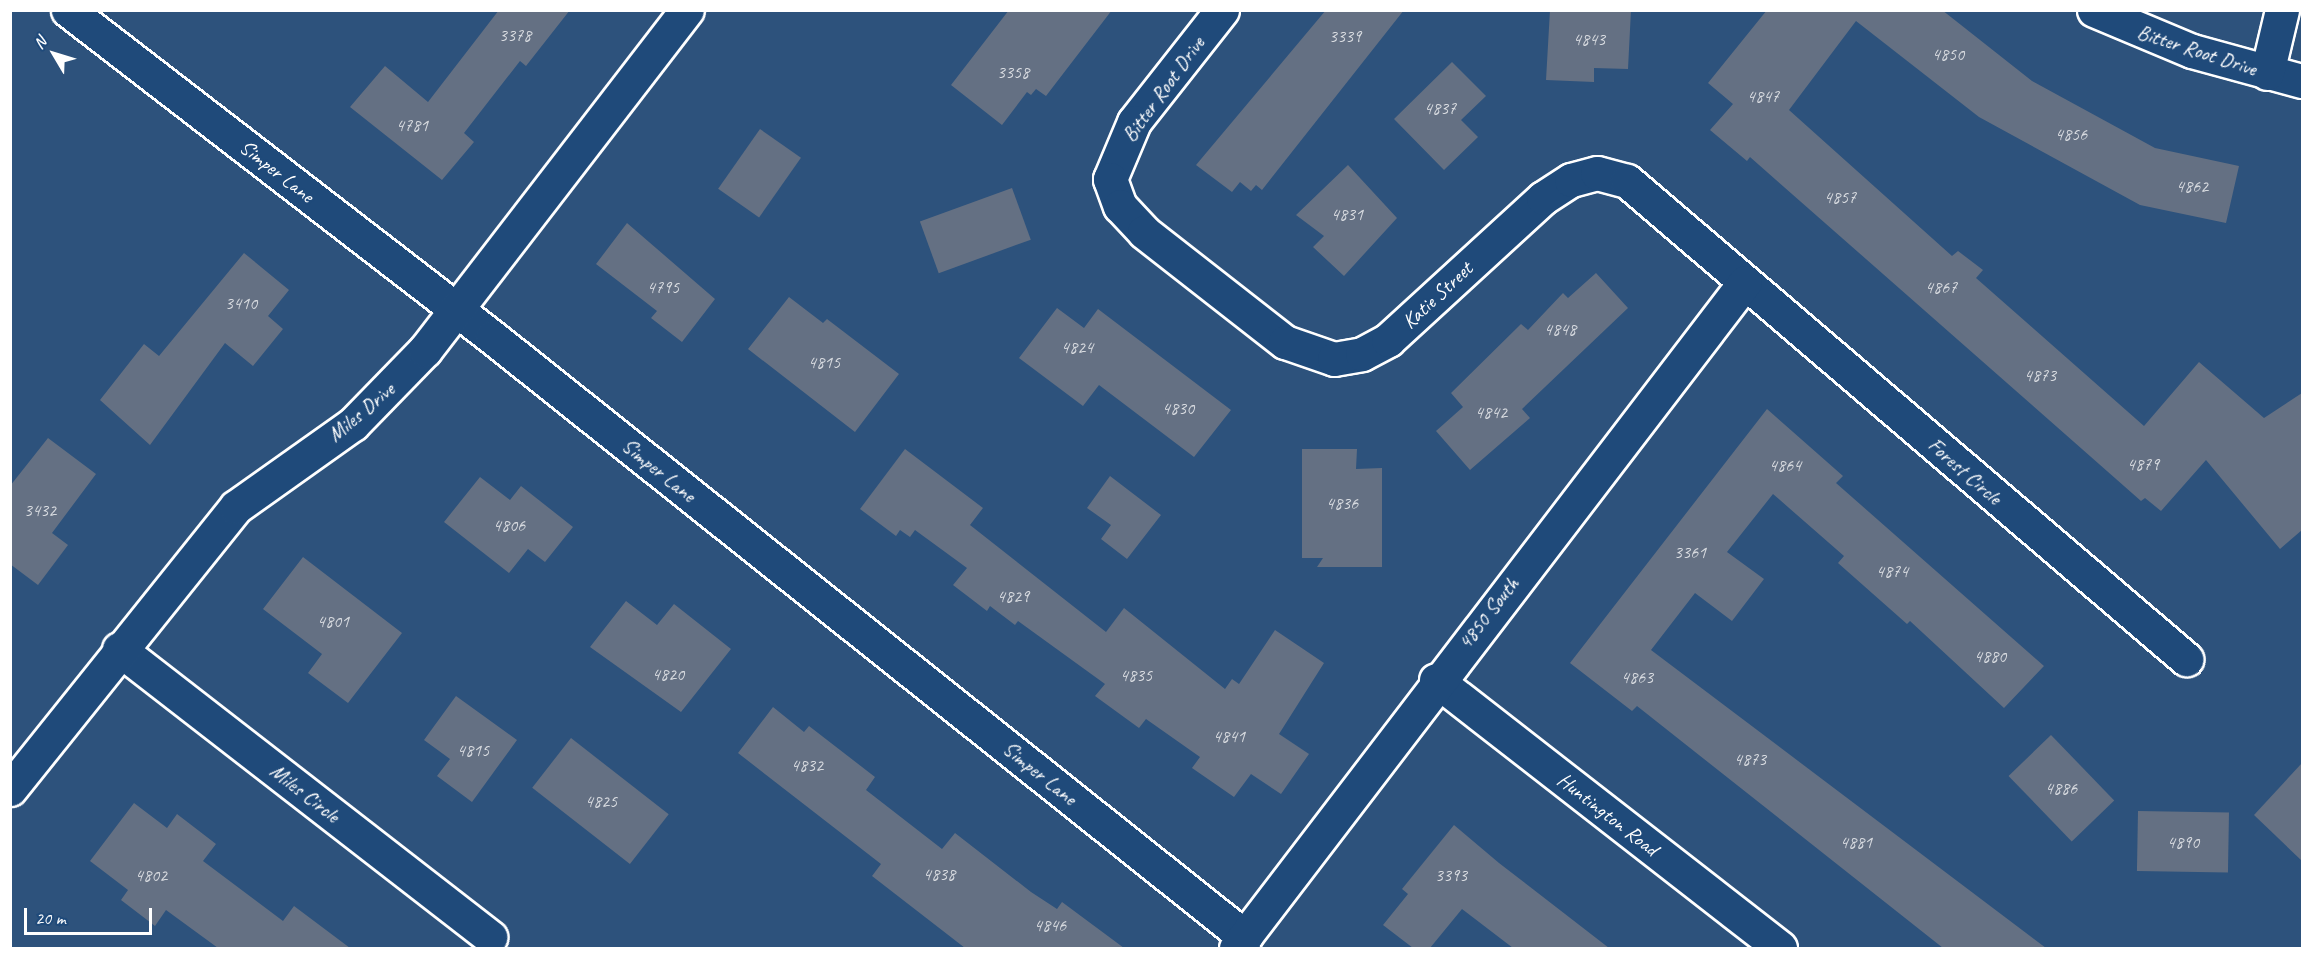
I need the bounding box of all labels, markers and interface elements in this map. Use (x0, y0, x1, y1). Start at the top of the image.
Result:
street label: Bitter Root Drive (2134, 19, 2260, 81)
north arrow (24, 24, 84, 84)
house number: 3378 (499, 24, 531, 46)
house number: 3339 (1329, 25, 1361, 47)
house number: 4843 (1573, 28, 1605, 50)
street label: Bitter Root Drive (1116, 31, 1210, 147)
text: N (29, 33, 51, 53)
house number: 4850 (1932, 43, 1964, 65)
house number: 3358 (997, 61, 1029, 83)
house number: 4847 (1747, 85, 1779, 107)
house number: 4837 (1424, 97, 1456, 119)
house number: 4781 (396, 114, 428, 136)
house number: 4856 (2055, 123, 2087, 145)
street label: Simper Lane (235, 134, 319, 208)
house number: 4862 (2176, 175, 2208, 197)
house number: 4857 (1824, 186, 1856, 208)
house number: 4831 (1331, 203, 1363, 225)
street label: Katie Street (1396, 256, 1478, 334)
house number: 4795 (647, 276, 679, 298)
house number: 4867 (1925, 276, 1957, 298)
house number: 3410 (225, 292, 257, 314)
house number: 4848 (1544, 318, 1576, 340)
house number: 4824 (1061, 336, 1093, 358)
house number: 4815 (808, 351, 840, 373)
house number: 4873 (2024, 364, 2056, 386)
street label: Miles Drive (322, 377, 400, 447)
house number: 4830 (1162, 397, 1194, 419)
house number: 4842 (1475, 401, 1507, 423)
street label: Simper Lane (617, 432, 701, 508)
street label: Forest Circle (1923, 432, 2007, 510)
house number: 4879 (2127, 453, 2159, 475)
house number: 4864 (1769, 454, 1801, 476)
house number: 4836 (1326, 492, 1358, 514)
house number: 3432 (24, 499, 56, 521)
house number: 4806 (493, 514, 525, 536)
house number: 3361 (1674, 541, 1706, 563)
house number: 4874 (1876, 560, 1908, 582)
street label: 4850 South (1452, 572, 1524, 654)
house number: 4829 (997, 585, 1029, 607)
house number: 4801 (317, 610, 349, 632)
house number: 4880 (1974, 645, 2006, 667)
house number: 4820 (652, 663, 684, 685)
house number: 4835 (1120, 664, 1152, 686)
house number: 4863 (1621, 666, 1653, 688)
house number: 4841 (1213, 725, 1245, 747)
street label: Simper Lane (998, 735, 1082, 811)
house number: 4815 (457, 739, 489, 761)
house number: 4873 (1734, 748, 1766, 770)
house number: 4832 (791, 754, 823, 776)
street label: Miles Circle (265, 758, 345, 828)
street label: Huntington Road (1553, 767, 1663, 861)
house number: 4886 (2045, 777, 2077, 799)
house number: 4825 (585, 790, 617, 812)
house number: 4881 (1840, 831, 1872, 853)
house number: 4890 (2167, 831, 2199, 853)
house number: 4838 (923, 863, 955, 885)
house number: 4802 (135, 864, 167, 886)
house number: 3393 (1435, 864, 1467, 886)
scale bar (27, 896, 154, 934)
text: 20 m (35, 907, 66, 929)
house number: 4846 (1034, 914, 1066, 936)

